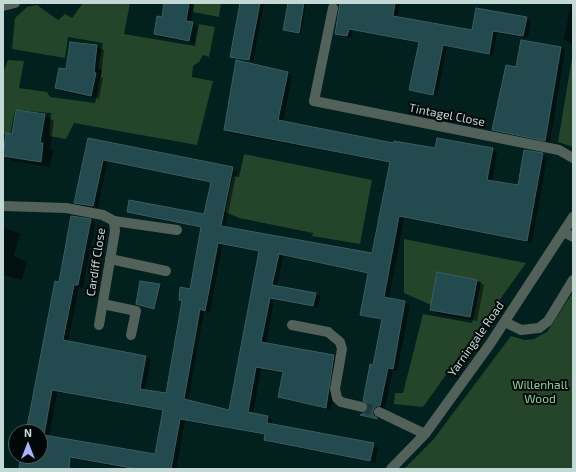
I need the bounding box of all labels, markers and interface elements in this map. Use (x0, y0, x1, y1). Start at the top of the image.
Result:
street label: Tintagel Close (408, 101, 486, 129)
street label: Cardiff Close (83, 227, 109, 297)
street label: Yarningale Road (445, 299, 507, 379)
park label: Willenhall Wood (512, 378, 568, 406)
north arrow (8, 424, 48, 464)
text: N (24, 426, 32, 439)

